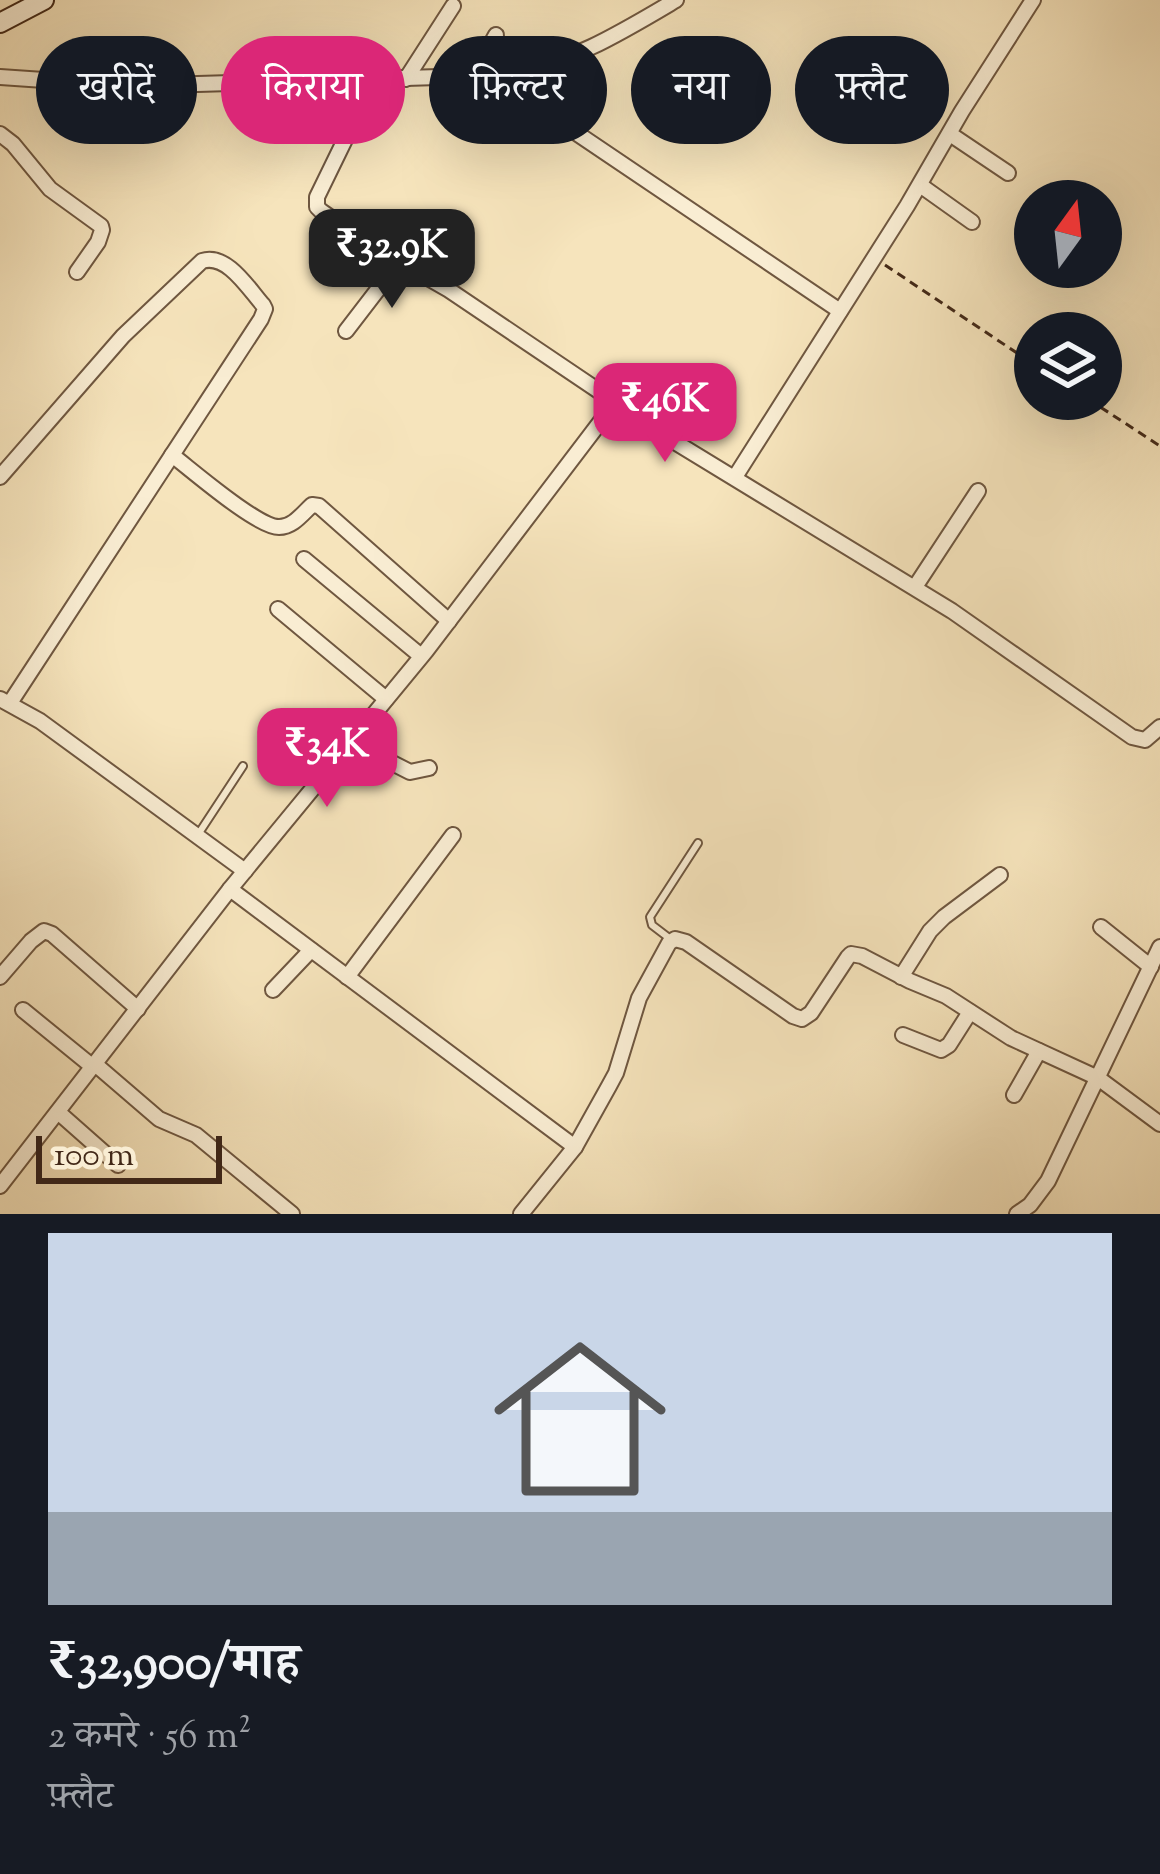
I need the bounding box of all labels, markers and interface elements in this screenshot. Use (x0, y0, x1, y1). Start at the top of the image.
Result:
chip: खरीदें (36, 36, 197, 144)
chip: किराया (221, 36, 405, 144)
chip: फ़िल्टर (429, 36, 607, 144)
chip: नया (631, 36, 771, 144)
chip: फ़्लैट (795, 36, 949, 144)
north arrow (1014, 180, 1122, 288)
map controls (1014, 180, 1122, 420)
pin: ₹32.9K (294, 209, 490, 311)
text: ₹32.9K (336, 220, 448, 276)
button: layers (1014, 312, 1122, 420)
pin: ₹46K (594, 363, 736, 465)
text: ₹46K (621, 374, 709, 430)
pin: ₹34K (256, 708, 398, 810)
text: ₹34K (284, 719, 370, 775)
scale bar (36, 1130, 222, 1183)
text: 100 m (54, 1133, 134, 1181)
icon: home (472, 1311, 688, 1527)
text: ₹32,900/माह (48, 1629, 299, 1702)
text: 2 कमरे · 56 m² (48, 1710, 251, 1766)
text: फ़्लैट (48, 1771, 113, 1827)

